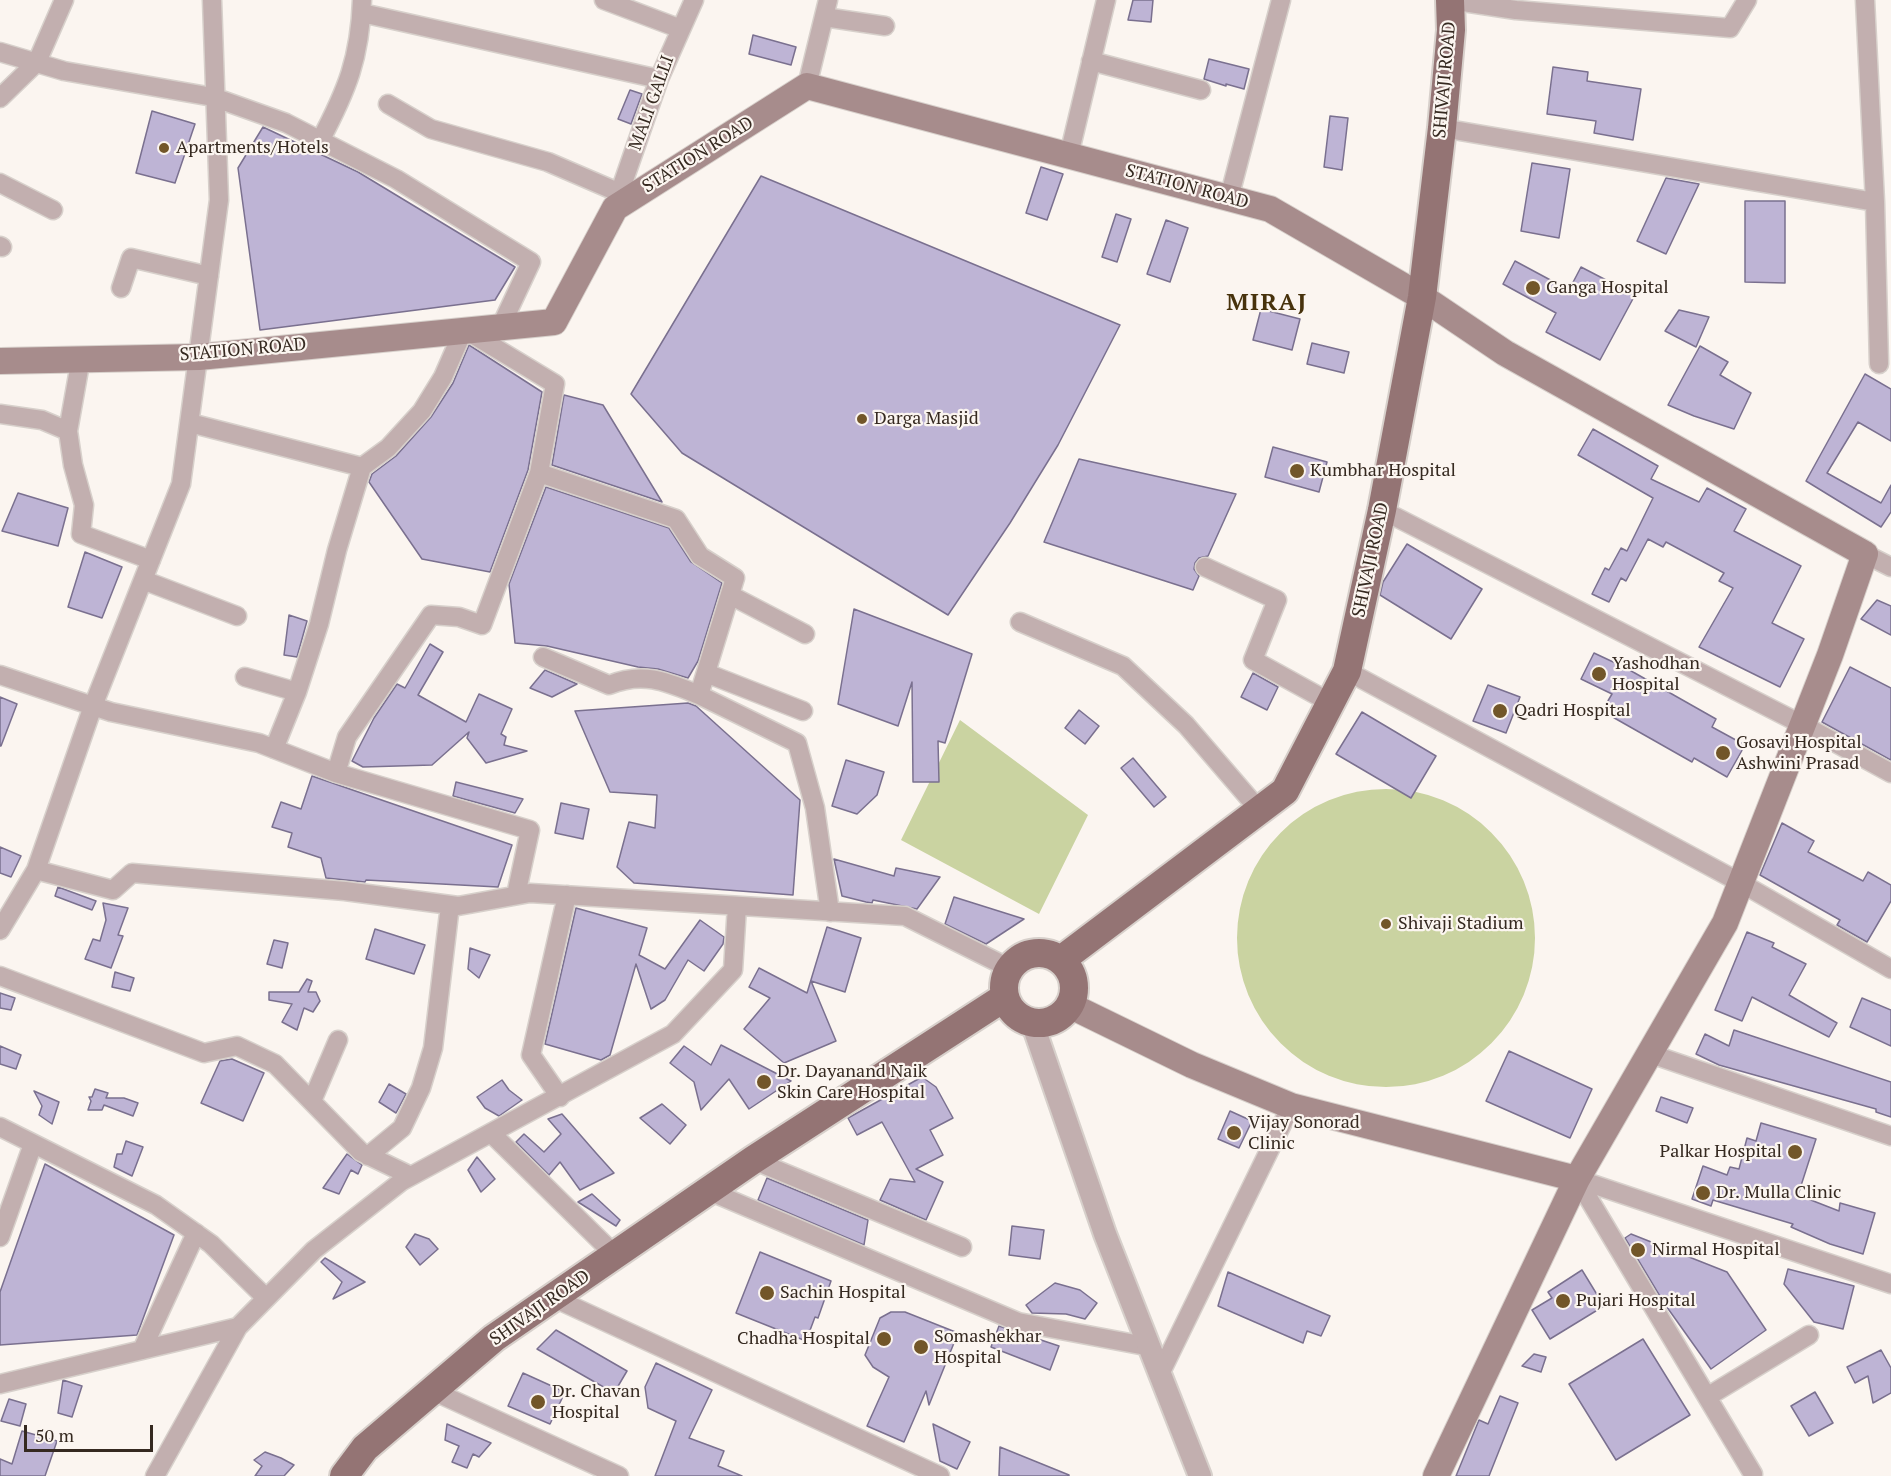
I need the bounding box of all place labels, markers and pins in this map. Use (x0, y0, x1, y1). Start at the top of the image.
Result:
place label: Apartments/Hotels (176, 137, 329, 159)
marker: Apartments/Hotels (157, 141, 171, 155)
place label: Ganga Hospital (1546, 277, 1669, 299)
marker: Ganga Hospital (1524, 279, 1542, 297)
place label: Darga Masjid (874, 408, 979, 430)
marker: Darga Masjid (855, 412, 869, 426)
place label: Kumbhar Hospital (1310, 460, 1456, 482)
marker: Kumbhar Hospital (1288, 462, 1306, 480)
place label: Yashodhan Hospital (1612, 653, 1700, 696)
marker: Yashodhan Hospital (1590, 665, 1608, 683)
place label: Qadri Hospital (1514, 700, 1631, 722)
marker: Qadri Hospital (1491, 702, 1509, 720)
place label: Gosavi Hospital Ashwini Prasad (1736, 732, 1862, 774)
marker: Gosavi Hospital Ashwini Prasad (1714, 744, 1732, 762)
place label: Shivaji Stadium (1398, 913, 1524, 935)
marker: Shivaji Stadium (1379, 917, 1393, 931)
place label: Dr. Dayanand Naik Skin Care Hospital (777, 1061, 927, 1104)
marker: Dr. Dayanand Naik Skin Care Hospital (755, 1073, 773, 1091)
place label: Vijay Sonorad Clinic (1248, 1112, 1360, 1154)
marker: Vijay Sonorad Clinic (1225, 1124, 1243, 1142)
place label: Palkar Hospital (1659, 1141, 1782, 1163)
marker: Palkar Hospital (1786, 1143, 1804, 1161)
place label: Dr. Mulla Clinic (1716, 1182, 1841, 1204)
marker: Dr. Mulla Clinic (1694, 1184, 1712, 1202)
place label: Nirmal Hospital (1652, 1239, 1780, 1261)
marker: Nirmal Hospital (1629, 1241, 1647, 1259)
place label: Sachin Hospital (780, 1282, 906, 1304)
marker: Sachin Hospital (758, 1284, 776, 1302)
place label: Pujari Hospital (1576, 1290, 1696, 1312)
marker: Pujari Hospital (1554, 1292, 1572, 1310)
place label: Somashekhar Hospital (934, 1326, 1041, 1368)
place label: Chadha Hospital (737, 1328, 870, 1350)
marker: Chadha Hospital (875, 1330, 893, 1348)
marker: Somashekhar Hospital (912, 1338, 930, 1356)
place label: Dr. Chavan Hospital (552, 1381, 640, 1424)
marker: Dr. Chavan Hospital (529, 1393, 547, 1411)

